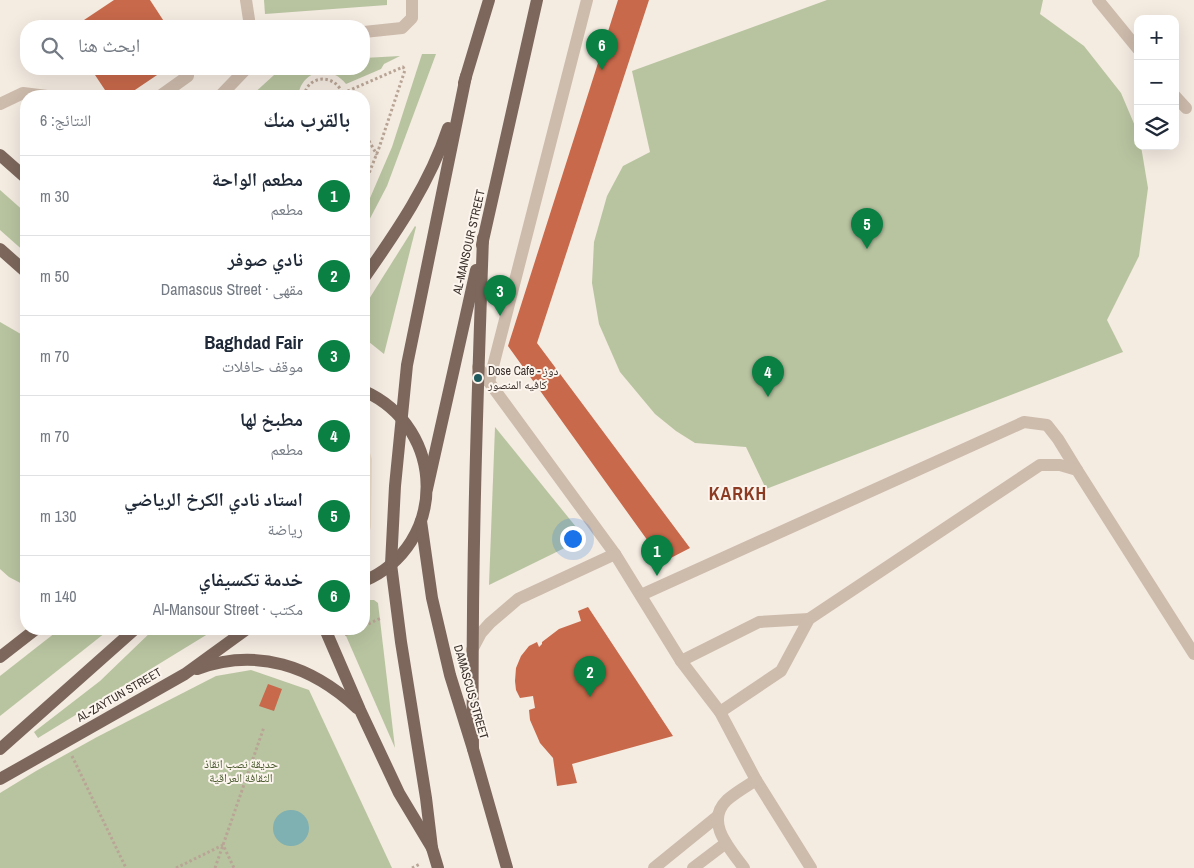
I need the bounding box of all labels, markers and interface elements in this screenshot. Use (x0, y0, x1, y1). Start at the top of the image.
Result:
map controls (1134, 15, 1179, 150)
button: + (1134, 15, 1179, 60)
search box (20, 20, 370, 75)
pin: 6 (586, 29, 618, 70)
text: ابحث هنا (78, 32, 140, 58)
icon: search (38, 34, 66, 62)
button: − (1134, 60, 1179, 105)
text: بالقرب منك (263, 105, 350, 134)
button: layers (1134, 105, 1179, 150)
text: النتائج: 6 (40, 109, 91, 131)
text: مطعم الواحة (212, 166, 303, 192)
text: 30 m (40, 185, 69, 207)
text: 1 (330, 185, 338, 207)
street label: AL-MANSOUR STREET (449, 188, 489, 297)
text: مطعم (271, 198, 303, 220)
pin: 5 (851, 208, 883, 249)
text: نادي صوفر (228, 246, 303, 272)
text: 50 m (40, 265, 69, 287)
text: 2 (330, 265, 338, 287)
pin: 3 (484, 275, 516, 316)
text: مقهى · Damascus Street (161, 278, 303, 300)
text: Baghdad Fair (204, 329, 303, 355)
text: 70 m (40, 345, 69, 367)
text: 3 (330, 345, 338, 367)
text: موقف حافلات (222, 355, 303, 377)
pin: 4 (752, 356, 784, 397)
place label: Dose Cafe - دوز كافيه المنصور (487, 363, 558, 393)
marker: Dose Cafe - دوز كافيه المنصور (472, 372, 484, 384)
text: مطبخ لها (240, 406, 303, 432)
text: 70 m (40, 425, 69, 447)
text: 4 (330, 425, 338, 447)
text: مطعم (271, 438, 303, 460)
district label: KARKH (709, 481, 767, 506)
text: استاد نادي الكرخ الرياضي (124, 486, 303, 512)
text: 130 m (40, 505, 76, 527)
text: 5 (330, 505, 338, 527)
text: رياضة (267, 518, 303, 540)
your location (560, 526, 586, 552)
pin: 1 (641, 535, 673, 576)
text: خدمة تكسيفاي (198, 566, 303, 592)
text: 140 m (40, 585, 76, 607)
text: 6 (330, 585, 338, 607)
text: مكتب · Al-Mansour Street (153, 598, 303, 620)
street label: DAMASCUS STREET (450, 643, 492, 741)
pin: 2 (574, 656, 606, 697)
street label: AL-ZAYTUN STREET (73, 664, 164, 726)
park label: حديقة نصب انقاذ الثقافة العراقية (204, 756, 278, 786)

